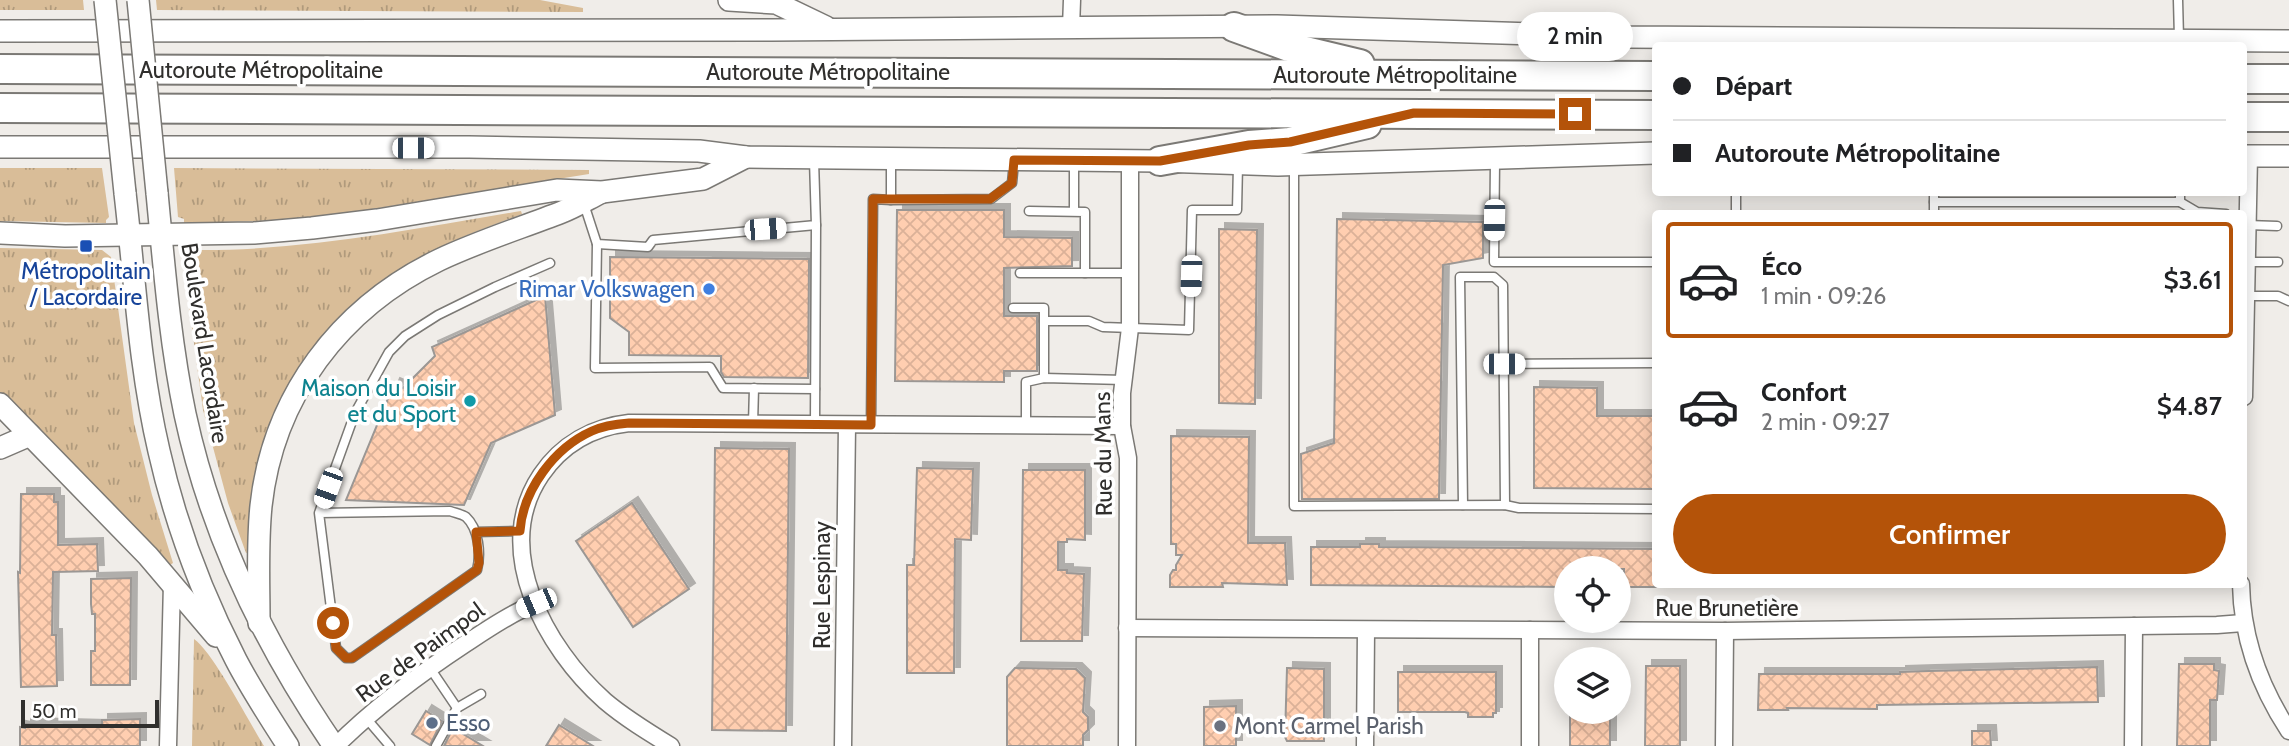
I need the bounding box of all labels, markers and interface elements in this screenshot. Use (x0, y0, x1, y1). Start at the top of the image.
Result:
callout: 2 min (1517, 12, 1633, 61)
text: 2 min (1547, 22, 1603, 50)
street label: Autoroute Métropolitaine (139, 56, 383, 84)
street label: Autoroute Métropolitaine (706, 58, 950, 86)
street label: Autoroute Métropolitaine (1273, 61, 1517, 89)
text: Départ (1715, 70, 1792, 102)
route end (1559, 98, 1591, 130)
text: Autoroute Métropolitaine (1715, 137, 2000, 169)
car (393, 138, 435, 159)
car (1484, 199, 1505, 241)
car (744, 217, 787, 241)
marker: Métropolitain / Lacordaire (78, 238, 94, 254)
street label: Boulevard Lacordaire (175, 241, 235, 445)
icon: car (1677, 249, 1740, 312)
text: Éco (1761, 250, 1802, 282)
car (1180, 255, 1203, 297)
place label: Métropolitain / Lacordaire (21, 257, 151, 311)
text: $3.61 (2163, 264, 2222, 296)
place label: Rimar Volkswagen (518, 275, 695, 303)
marker: Rimar Volkswagen (701, 281, 717, 297)
text: 1 min · 09:26 (1761, 282, 1886, 310)
car (1484, 354, 1526, 375)
place label: Maison du Loisir et du Sport (301, 374, 457, 428)
icon: car (1677, 375, 1740, 438)
text: Confort (1761, 376, 1847, 408)
text: $4.87 (2157, 390, 2222, 422)
street label: Rue du Mans (1088, 391, 1118, 517)
marker: Maison du Loisir et du Sport (462, 393, 478, 409)
text: 2 min · 09:27 (1761, 408, 1889, 436)
car (311, 465, 346, 511)
button: Confirmer (1673, 494, 2226, 574)
street label: Rue Lespinay (808, 521, 836, 649)
map controls (1554, 556, 1631, 724)
button: locate (1554, 556, 1631, 633)
car (513, 585, 560, 621)
street label: Rue Brunetière (1655, 594, 1799, 622)
street label: Rue de Paimpol (350, 596, 490, 708)
route start (317, 607, 349, 639)
button: layers (1554, 647, 1631, 724)
scale bar (21, 697, 159, 729)
text: 50 m (32, 700, 76, 723)
place label: Esso (446, 709, 490, 737)
place label: Mont Carmel Parish (1234, 712, 1424, 740)
marker: Esso (424, 715, 440, 731)
marker: Mont Carmel Parish (1212, 718, 1228, 734)

